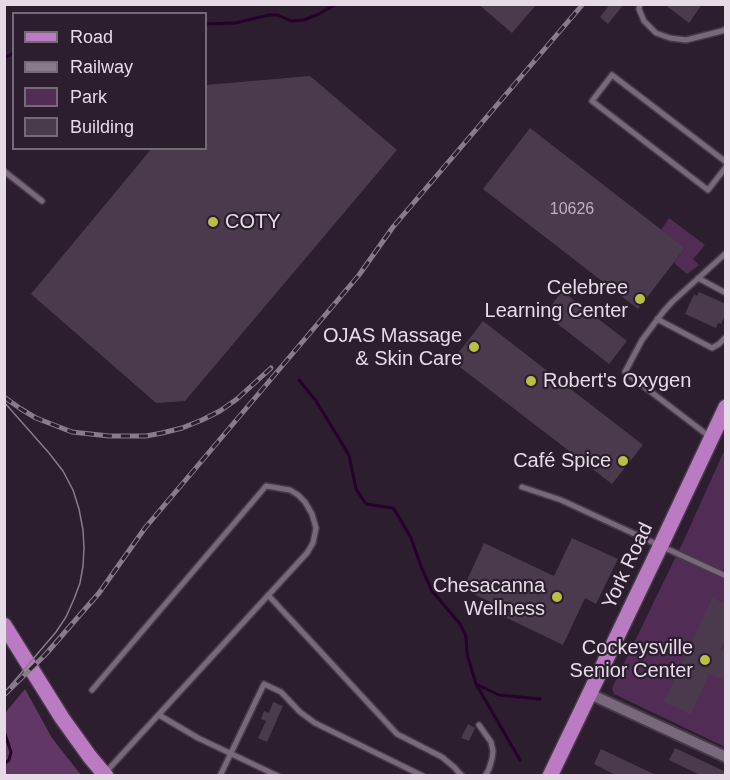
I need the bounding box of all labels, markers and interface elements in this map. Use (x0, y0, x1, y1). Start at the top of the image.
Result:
legend (12, 12, 207, 150)
text: Road (70, 27, 113, 47)
text: Railway (70, 57, 133, 77)
text: Park (70, 87, 107, 107)
text: Building (70, 117, 134, 137)
house number: 10626 (550, 200, 594, 220)
place label: COTY (225, 210, 281, 234)
marker: COTY (206, 215, 220, 229)
place label: Celebree Learning Center (485, 276, 628, 323)
marker: Celebree Learning Center (633, 292, 647, 306)
place label: OJAS Massage & Skin Care (323, 324, 462, 371)
marker: OJAS Massage & Skin Care (467, 340, 481, 354)
place label: Robert's Oxygen (543, 369, 691, 393)
marker: Robert's Oxygen (524, 374, 538, 388)
place label: Café Spice (513, 449, 611, 473)
marker: Café Spice (616, 454, 630, 468)
street label: York Road (598, 519, 658, 613)
place label: Chesacanna Wellness (433, 574, 545, 621)
marker: Chesacanna Wellness (550, 590, 564, 604)
place label: Cockeysville Senior Center (570, 636, 693, 683)
marker: Cockeysville Senior Center (698, 653, 712, 667)

